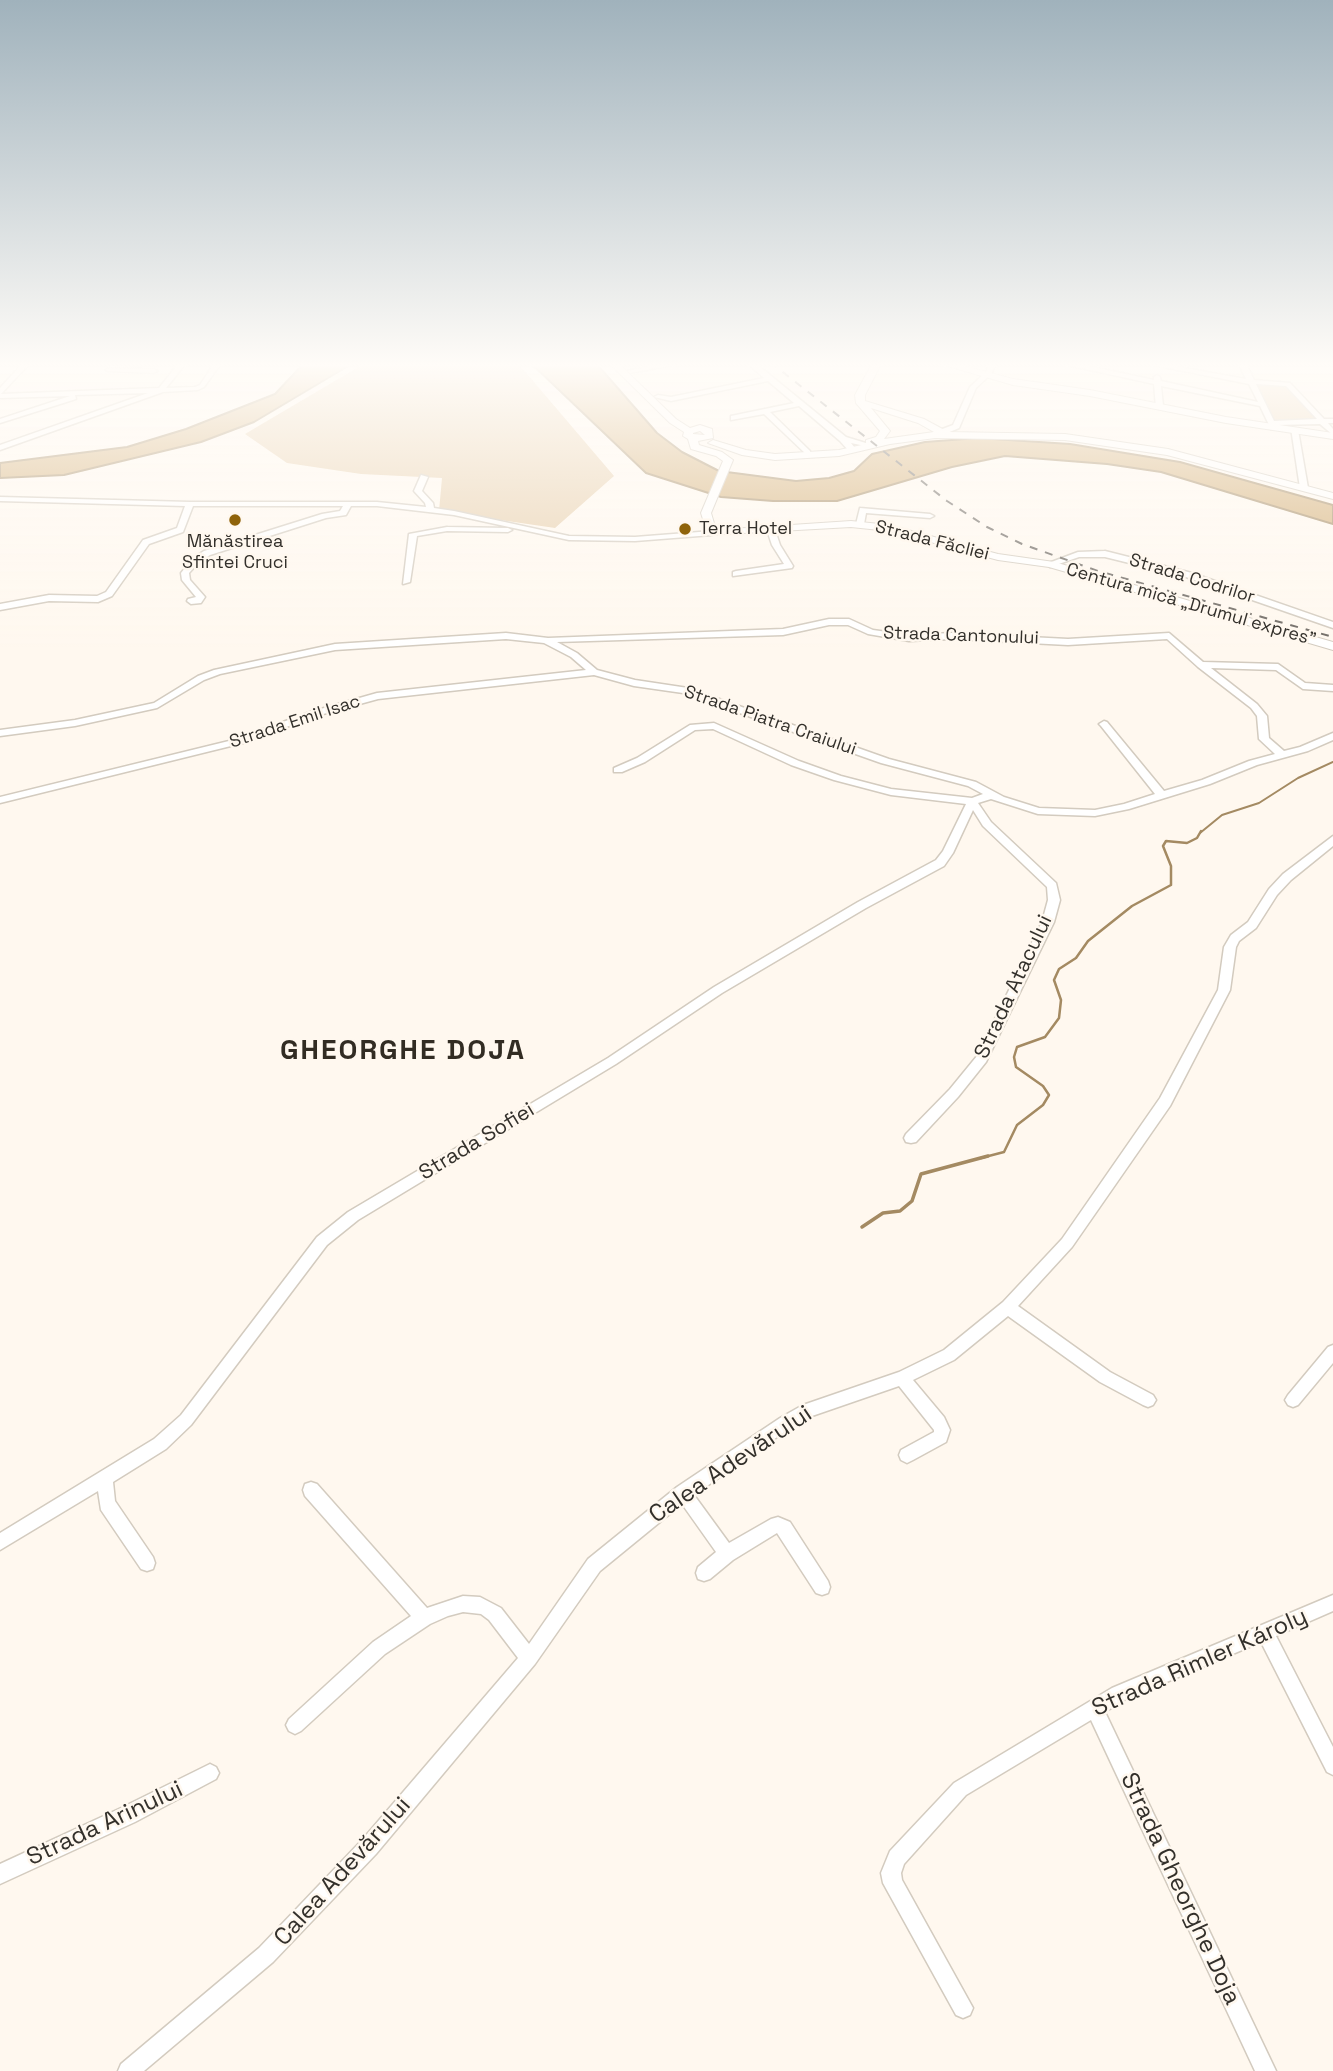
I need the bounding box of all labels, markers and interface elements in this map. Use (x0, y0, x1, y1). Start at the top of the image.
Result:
marker: Mănăstirea Sfintei Cruci (227, 512, 243, 528)
street label: Strada Făcliei (873, 516, 991, 566)
place label: Terra Hotel (699, 518, 792, 540)
marker: Terra Hotel (677, 521, 693, 537)
place label: Mănăstirea Sfintei Cruci (182, 531, 288, 574)
street label: Strada Codrilor (1127, 550, 1257, 608)
street label: Centura mică „Drumul expres” (1064, 559, 1318, 651)
street label: Strada Cantonului (883, 622, 1039, 650)
street label: Strada Piatra Craiului (681, 681, 859, 761)
street label: Strada Emil Isac (227, 691, 363, 753)
street label: Strada Atacului (970, 911, 1058, 1063)
district label: GHEORGHE DOJA (282, 1034, 524, 1068)
street label: Strada Sofiei (415, 1098, 539, 1186)
street label: Calea Adevărului (644, 1400, 818, 1530)
street label: Strada Rimler Károly (1088, 1603, 1312, 1723)
street label: Strada Gheorghe Doja (1114, 1769, 1246, 2009)
street label: Strada Arinului (22, 1775, 188, 1873)
street label: Calea Adevărului (269, 1792, 417, 1952)

